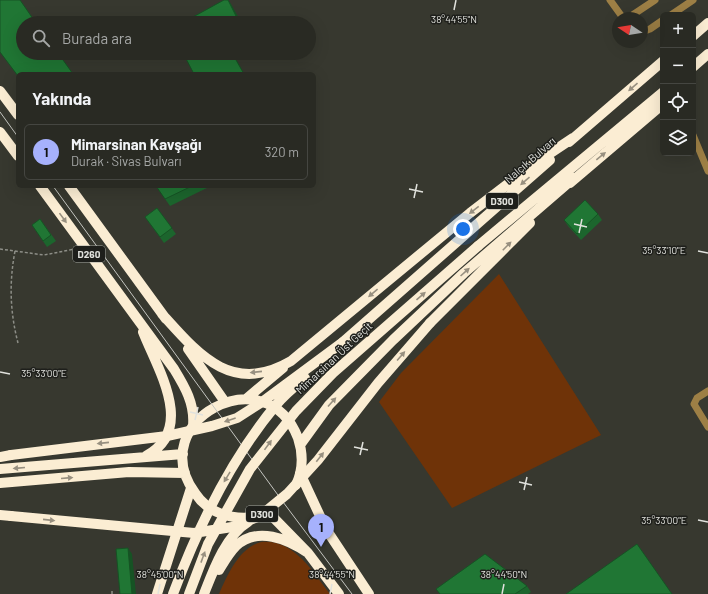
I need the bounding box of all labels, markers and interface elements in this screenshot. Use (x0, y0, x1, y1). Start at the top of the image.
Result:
north arrow (612, 12, 648, 48)
map controls (660, 12, 696, 156)
button: + (660, 12, 696, 48)
text: 38°44'55"N (431, 13, 477, 25)
search box (16, 16, 316, 60)
icon: search (30, 27, 52, 49)
text: Burada ara (62, 29, 132, 47)
button: − (660, 48, 696, 84)
one-way arrow (628, 82, 639, 91)
button: locate (660, 84, 696, 120)
text: Yakında (32, 88, 91, 108)
button: layers (660, 120, 696, 156)
street label: Nalçık Bulvarı (501, 134, 558, 185)
text: Mimarsinan Kavşağı (71, 135, 202, 153)
text: 1 (44, 144, 48, 160)
text: 320 m (265, 144, 299, 160)
one-way arrow (595, 152, 606, 161)
text: Durak · Sivas Bulvarı (71, 153, 182, 169)
one-way arrow (520, 177, 530, 186)
road number: D300 (486, 193, 518, 209)
one-way arrow (468, 206, 479, 215)
one-way arrow (58, 212, 67, 223)
your location (453, 219, 473, 239)
one-way arrow (502, 241, 512, 251)
text: 35°33'10"E (642, 244, 686, 256)
road number: D260 (73, 246, 105, 262)
one-way arrow (460, 267, 470, 277)
one-way arrow (368, 288, 379, 297)
one-way arrow (415, 292, 426, 301)
street label: Mimarsinan Üst Geçit (292, 318, 374, 396)
one-way arrow (397, 350, 406, 361)
text: 35°33'00"E (21, 367, 67, 379)
one-way arrow (250, 369, 262, 375)
one-way arrow (327, 397, 337, 407)
one-way arrow (224, 417, 236, 423)
one-way arrow (97, 440, 109, 447)
one-way arrow (264, 440, 272, 451)
one-way arrow (315, 451, 324, 462)
one-way arrow (13, 464, 25, 471)
one-way arrow (224, 471, 231, 483)
one-way arrow (61, 474, 73, 481)
road number: D300 (246, 506, 278, 522)
pin: 1 (308, 514, 334, 547)
text: 35°33'00"E (641, 514, 687, 526)
one-way arrow (43, 516, 55, 523)
one-way arrow (200, 551, 206, 563)
text: 38°45'00"N (137, 568, 183, 580)
text: 38°44'55"N (309, 568, 355, 580)
text: 38°44'50"N (481, 568, 527, 580)

